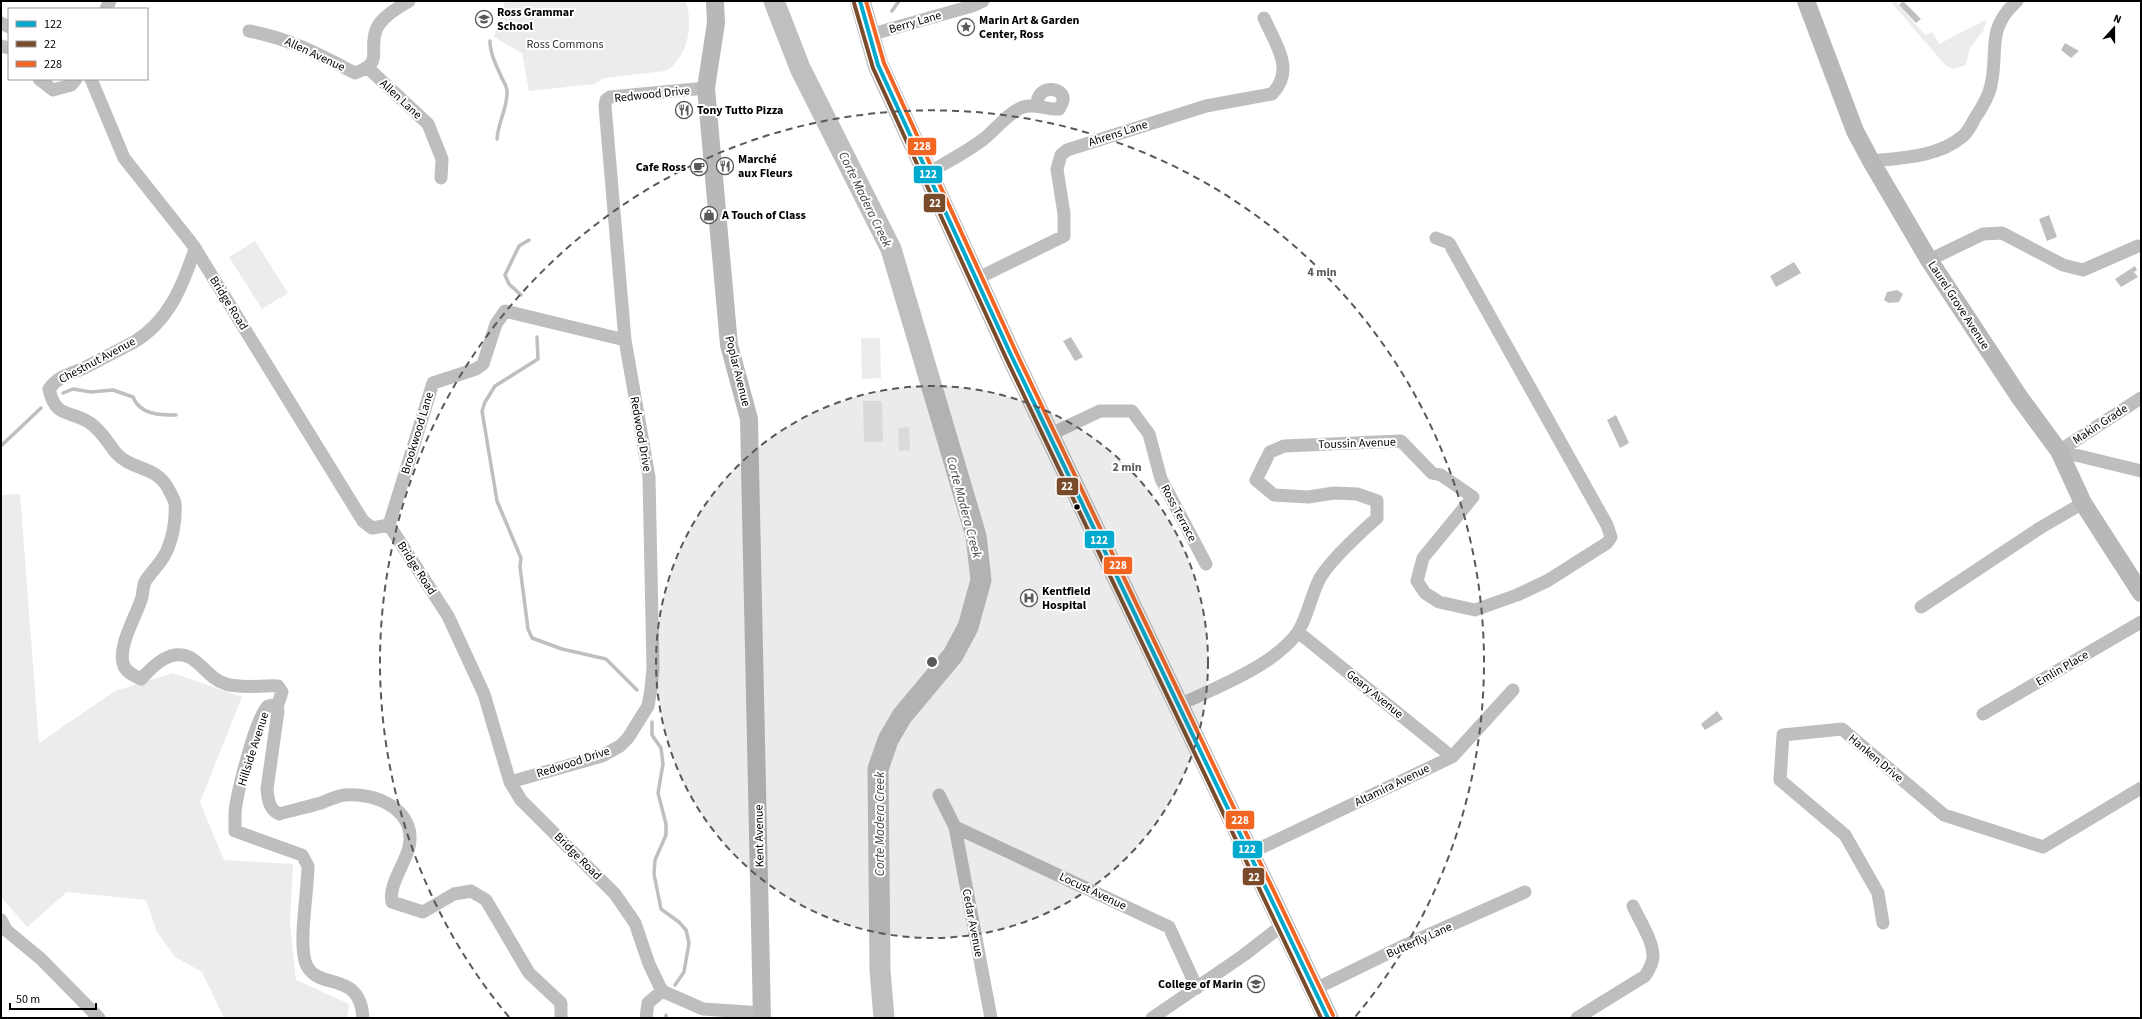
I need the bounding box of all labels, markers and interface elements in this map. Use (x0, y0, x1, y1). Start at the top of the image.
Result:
place label: Ross Grammar School (497, 4, 574, 35)
street label: Berry Lane (887, 7, 943, 38)
legend (8, 8, 148, 80)
north arrow (2094, 8, 2134, 48)
school or university icon: Ross Grammar School (474, 9, 494, 29)
text: N (2111, 11, 2124, 27)
place label: Marin Art & Garden Center, Ross (979, 12, 1080, 43)
text: 122 (44, 16, 62, 33)
place icon: Marin Art & Garden Center, Ross (956, 17, 976, 37)
street label: Allen Avenue (282, 33, 348, 76)
text: 22 (44, 36, 56, 53)
park label: Ross Commons (527, 36, 604, 53)
text: 228 (44, 56, 62, 73)
street label: Allen Lane (376, 75, 425, 123)
street label: Redwood Drive (613, 82, 691, 107)
restaurant icon: Tony Tutto Pizza (674, 100, 694, 120)
place label: Tony Tutto Pizza (697, 102, 783, 119)
street label: Ahrens Lane (1086, 116, 1150, 151)
line badge: 228 (907, 137, 937, 156)
text: 228 (913, 139, 931, 154)
water label: Corte Madera Creek (834, 149, 896, 251)
place label: Marché aux Fleurs (738, 151, 792, 182)
restaurant icon: Marché aux Fleurs (715, 156, 735, 176)
cafe icon: Cafe Ross (689, 157, 709, 177)
place label: Cafe Ross (636, 159, 686, 176)
line badge: 122 (913, 165, 943, 184)
text: 122 (919, 167, 937, 182)
line badge: 22 (923, 193, 946, 213)
text: 22 (929, 196, 941, 211)
shop icon: A Touch of Class (699, 205, 719, 225)
place label: A Touch of Class (721, 207, 806, 224)
street label: Laurel Grove Avenue (1923, 258, 1994, 353)
text: 4 min (1307, 264, 1337, 281)
street label: Bridge Road (205, 273, 252, 334)
street label: Chestnut Avenue (56, 333, 139, 388)
street label: Poplar Avenue (721, 334, 755, 408)
street label: Brookwood Lane (397, 390, 438, 476)
street label: Redwood Drive (626, 395, 655, 473)
street label: Makin Grade (2069, 400, 2131, 449)
street label: Toussin Avenue (1318, 434, 1396, 453)
water label: Corte Madera Creek (942, 454, 986, 561)
text: 2 min (1112, 459, 1142, 476)
line badge: 22 (1056, 477, 1079, 496)
text: 22 (1061, 479, 1073, 494)
street label: Ross Terrace (1156, 482, 1201, 545)
unlabelled marker (1072, 502, 1082, 512)
line badge: 122 (1084, 530, 1115, 549)
text: 122 (1090, 533, 1108, 548)
street label: Bridge Road (393, 538, 440, 598)
line badge: 228 (1103, 556, 1133, 575)
text: 228 (1109, 558, 1127, 573)
place label: Kentfield Hospital (1042, 583, 1091, 614)
hospital icon: Kentfield Hospital (1019, 588, 1039, 608)
street label: Emlin Place (2033, 646, 2092, 690)
centre of rings (925, 655, 939, 669)
street label: Geary Avenue (1343, 666, 1407, 723)
street label: Hillside Avenue (234, 710, 273, 788)
street label: Hanken Drive (1845, 730, 1907, 786)
street label: Redwood Drive (534, 743, 612, 782)
street label: Altamira Avenue (1352, 760, 1433, 811)
water label: Corte Madera Creek (871, 771, 889, 876)
street label: Kent Avenue (750, 804, 769, 868)
line badge: 228 (1225, 810, 1255, 830)
text: 228 (1231, 813, 1249, 828)
street label: Bridge Road (550, 829, 605, 884)
line badge: 122 (1232, 840, 1263, 859)
text: 122 (1238, 842, 1256, 857)
line badge: 22 (1242, 867, 1265, 886)
street label: Locust Avenue (1056, 868, 1129, 914)
text: 22 (1248, 870, 1260, 885)
street label: Cedar Avenue (958, 888, 987, 959)
street label: Butterfly Lane (1384, 918, 1455, 963)
school or university icon: College of Marin (1246, 974, 1266, 994)
place label: College of Marin (1158, 976, 1243, 993)
scale bar (10, 985, 96, 1011)
text: 50 m (16, 991, 40, 1008)

